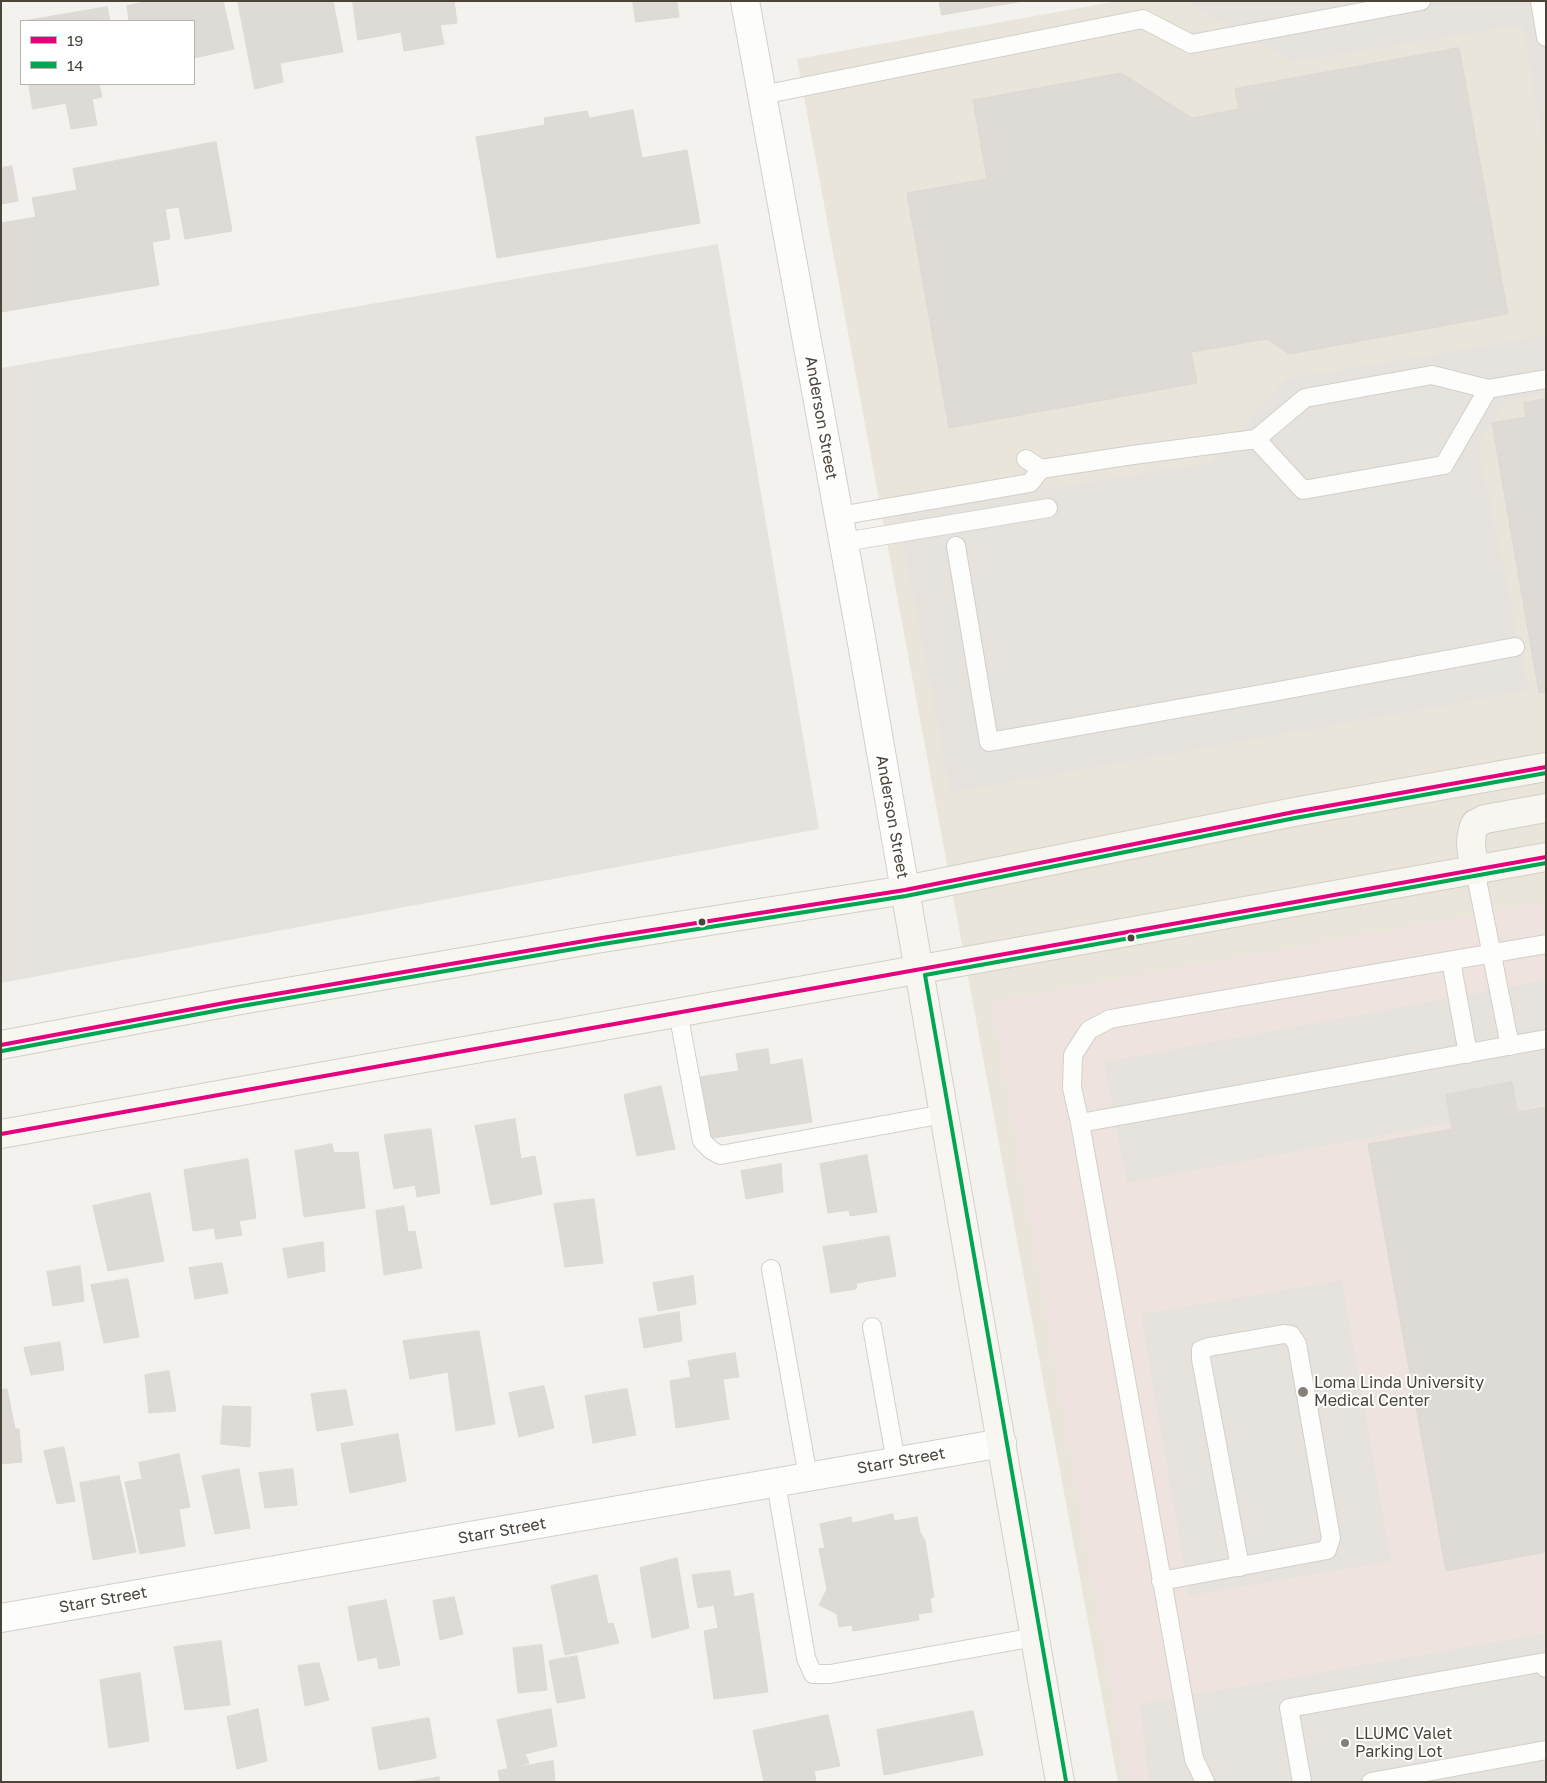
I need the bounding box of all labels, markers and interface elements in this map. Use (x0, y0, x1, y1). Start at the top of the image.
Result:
legend (20, 20, 195, 85)
text: 19 (67, 31, 83, 49)
text: 14 (67, 56, 83, 74)
street label: Anderson Street (801, 355, 841, 481)
street label: Anderson Street (872, 754, 912, 880)
unlabelled marker (697, 917, 707, 927)
unlabelled marker (1126, 933, 1136, 943)
place label: Loma Linda University Medical Center (1314, 1373, 1484, 1411)
marker: Loma Linda University Medical Center (1296, 1385, 1310, 1399)
street label: Starr Street (855, 1444, 947, 1478)
street label: Starr Street (456, 1514, 548, 1548)
street label: Starr Street (57, 1583, 149, 1617)
place label: LLUMC Valet Parking Lot (1355, 1724, 1453, 1762)
marker: LLUMC Valet Parking Lot (1339, 1737, 1351, 1749)

